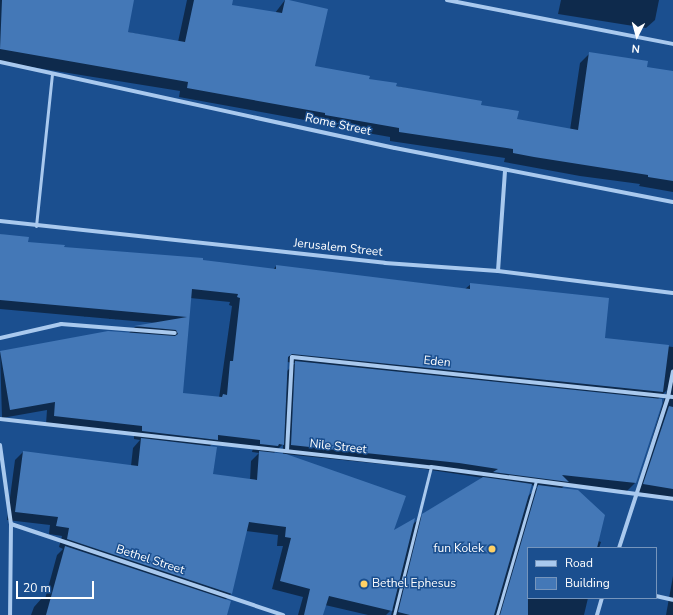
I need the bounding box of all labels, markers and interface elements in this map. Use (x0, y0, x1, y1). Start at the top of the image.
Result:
north arrow (617, 16, 657, 56)
text: N (631, 41, 641, 56)
street label: Rome Street (304, 111, 372, 139)
street label: Jerusalem Street (293, 236, 383, 260)
street label: Eden (423, 353, 451, 371)
street label: Nile Street (309, 437, 367, 457)
street label: Bethel Street (114, 542, 186, 578)
place label: fun Kolek (433, 542, 484, 556)
marker: fun Kolek (487, 544, 497, 554)
legend (527, 547, 657, 599)
text: Road (565, 555, 593, 571)
scale bar (18, 573, 96, 599)
text: Building (565, 575, 610, 591)
place label: Bethel Ephesus (372, 577, 456, 591)
marker: Bethel Ephesus (359, 579, 369, 589)
text: 20 m (23, 580, 51, 596)

